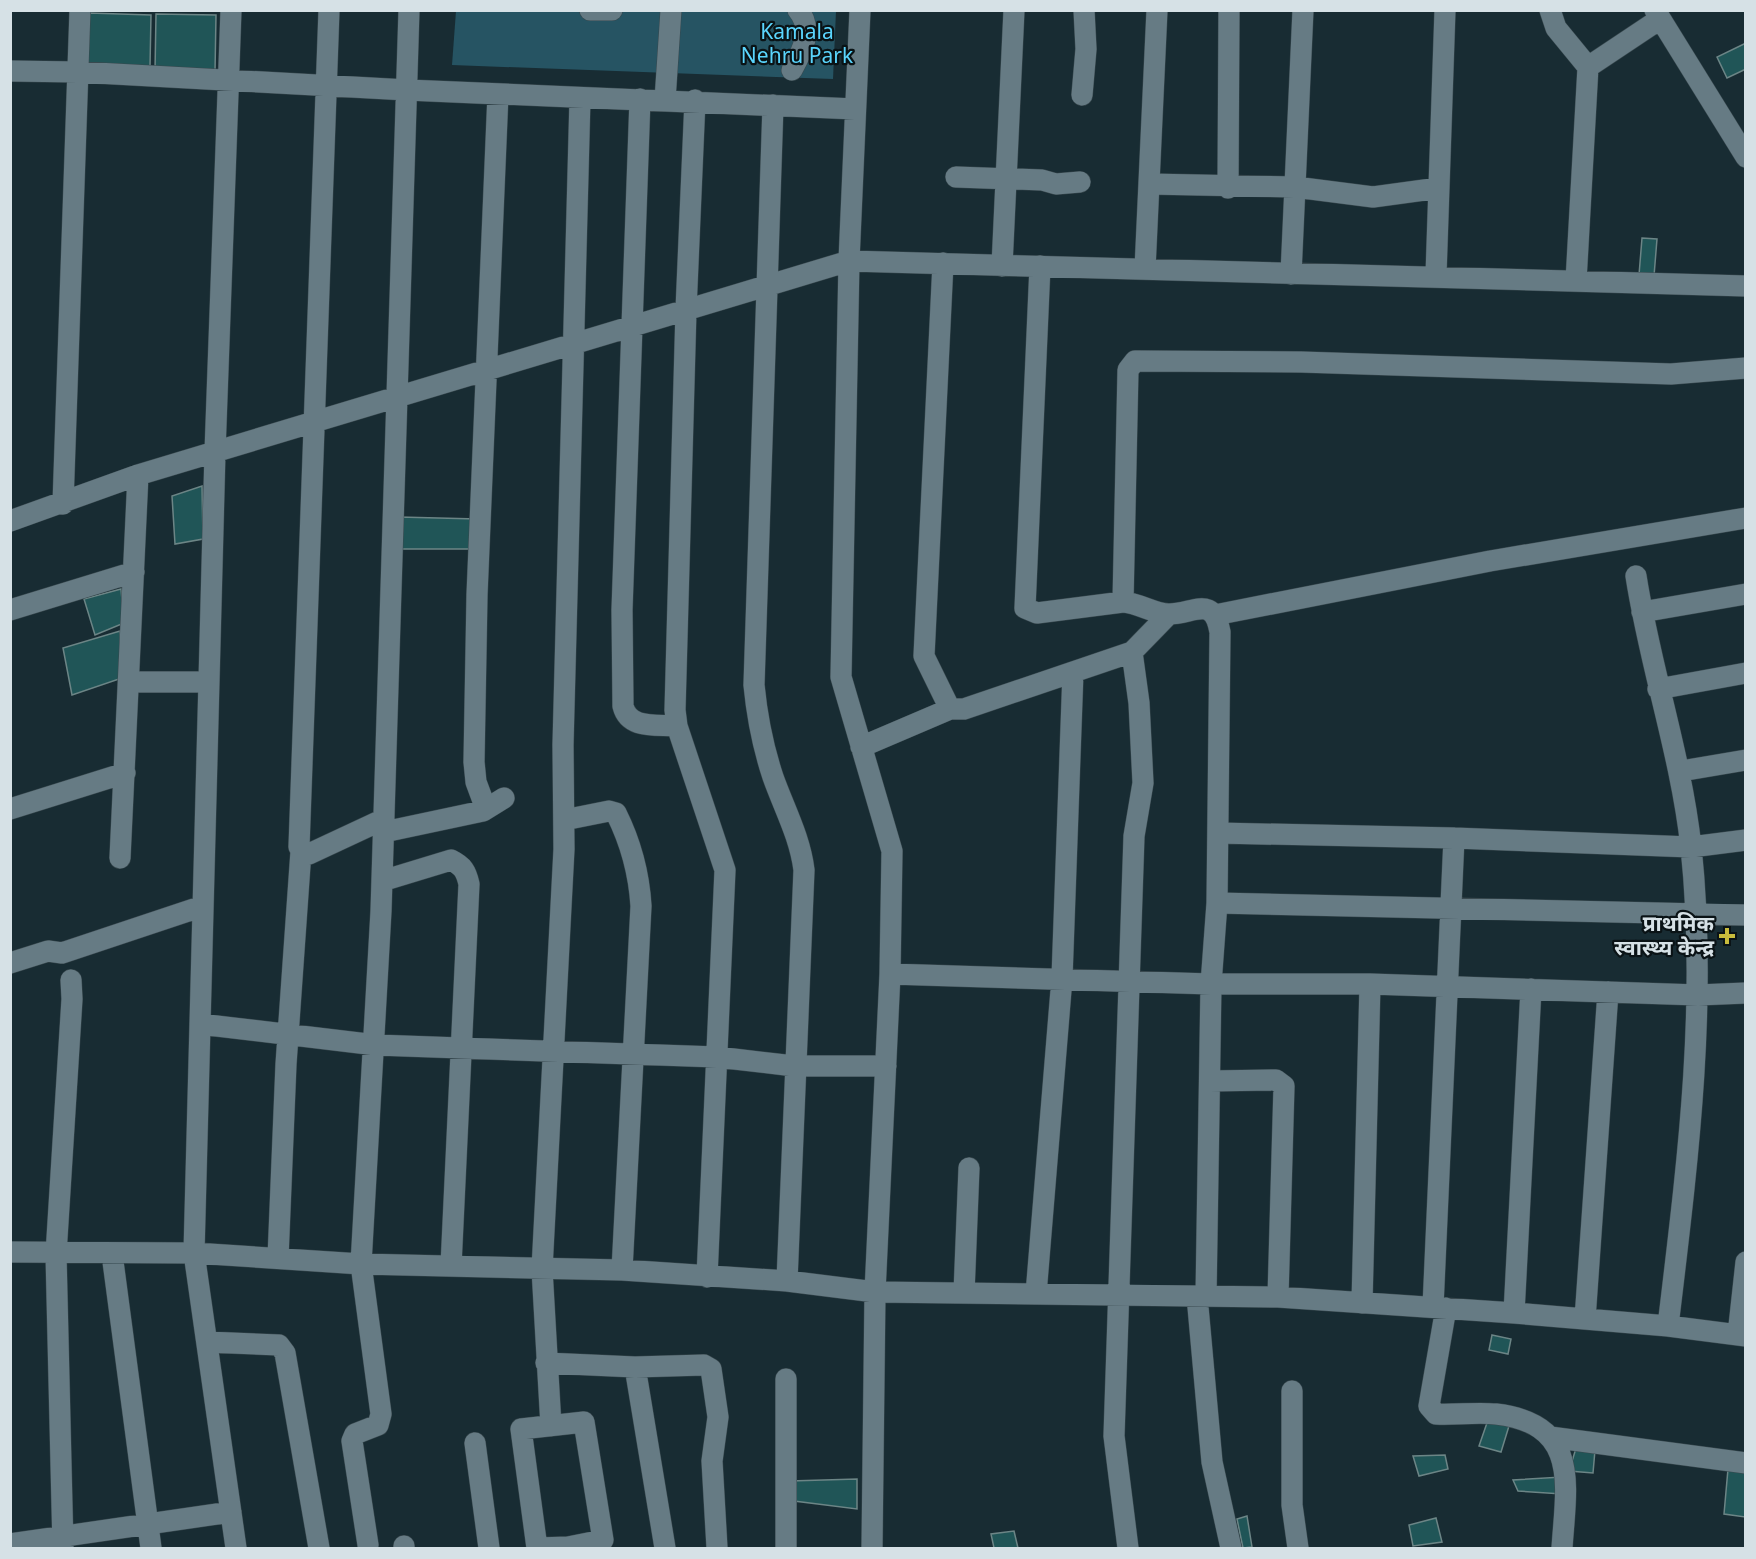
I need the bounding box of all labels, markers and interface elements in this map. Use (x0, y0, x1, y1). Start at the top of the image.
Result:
park label: Kamala Nehru Park (741, 17, 854, 69)
place label: प्राथमिक स्वास्थ्य केन्द्र (1614, 909, 1715, 961)
marker: प्राथमिक स्वास्थ्य केन्द्र (1718, 927, 1736, 945)

